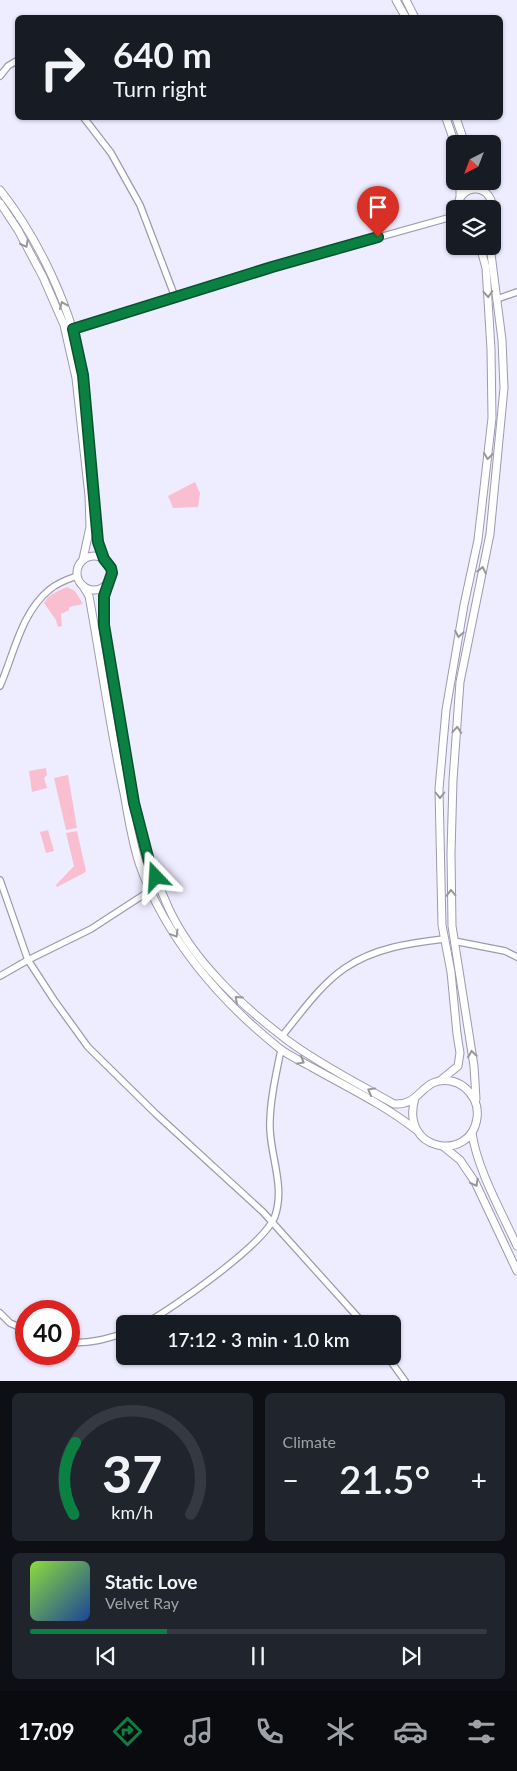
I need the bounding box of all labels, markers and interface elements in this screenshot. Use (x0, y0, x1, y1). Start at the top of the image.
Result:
text: 640 m (113, 33, 212, 75)
icon: right (30, 35, 95, 100)
text: Turn right (113, 75, 207, 102)
north arrow (446, 135, 501, 190)
map controls (446, 135, 501, 255)
pin (357, 186, 399, 237)
icon: arrive (364, 193, 392, 221)
button: layers (446, 200, 501, 255)
one-way arrow (19, 239, 29, 248)
one-way arrow (482, 291, 493, 299)
one-way arrow (59, 301, 70, 310)
one-way arrow (483, 453, 494, 461)
one-way arrow (476, 566, 487, 575)
one-way arrow (455, 630, 465, 638)
one-way arrow (451, 726, 462, 734)
one-way arrow (435, 792, 445, 799)
position arrow (129, 850, 181, 902)
one-way arrow (446, 888, 457, 896)
one-way arrow (169, 929, 179, 938)
one-way arrow (235, 996, 244, 1005)
one-way arrow (467, 1049, 478, 1057)
one-way arrow (295, 1055, 304, 1065)
one-way arrow (367, 1087, 376, 1097)
one-way arrow (468, 1178, 478, 1187)
speed limit sign: 40 (15, 1300, 80, 1365)
text: 17:12 · 3 min · 1.0 km (168, 1328, 349, 1351)
text: Climate (283, 1432, 336, 1451)
text: 37 (102, 1442, 162, 1504)
text: 21.5° (339, 1456, 430, 1502)
text: − (283, 1463, 299, 1497)
text: + (471, 1463, 487, 1497)
text: km/h (111, 1501, 153, 1523)
text: Static Love (105, 1570, 197, 1593)
text: Velvet Ray (105, 1593, 179, 1612)
icon: previous (92, 1642, 120, 1670)
icon: pause (244, 1642, 272, 1670)
icon: next (397, 1642, 425, 1670)
icon: directions (110, 1714, 145, 1749)
icon: music (181, 1714, 216, 1749)
icon: phone (252, 1714, 287, 1749)
icon: climate (323, 1714, 358, 1749)
icon: car (393, 1714, 428, 1749)
icon: filters (464, 1714, 499, 1749)
text: 17:09 (18, 1718, 75, 1745)

